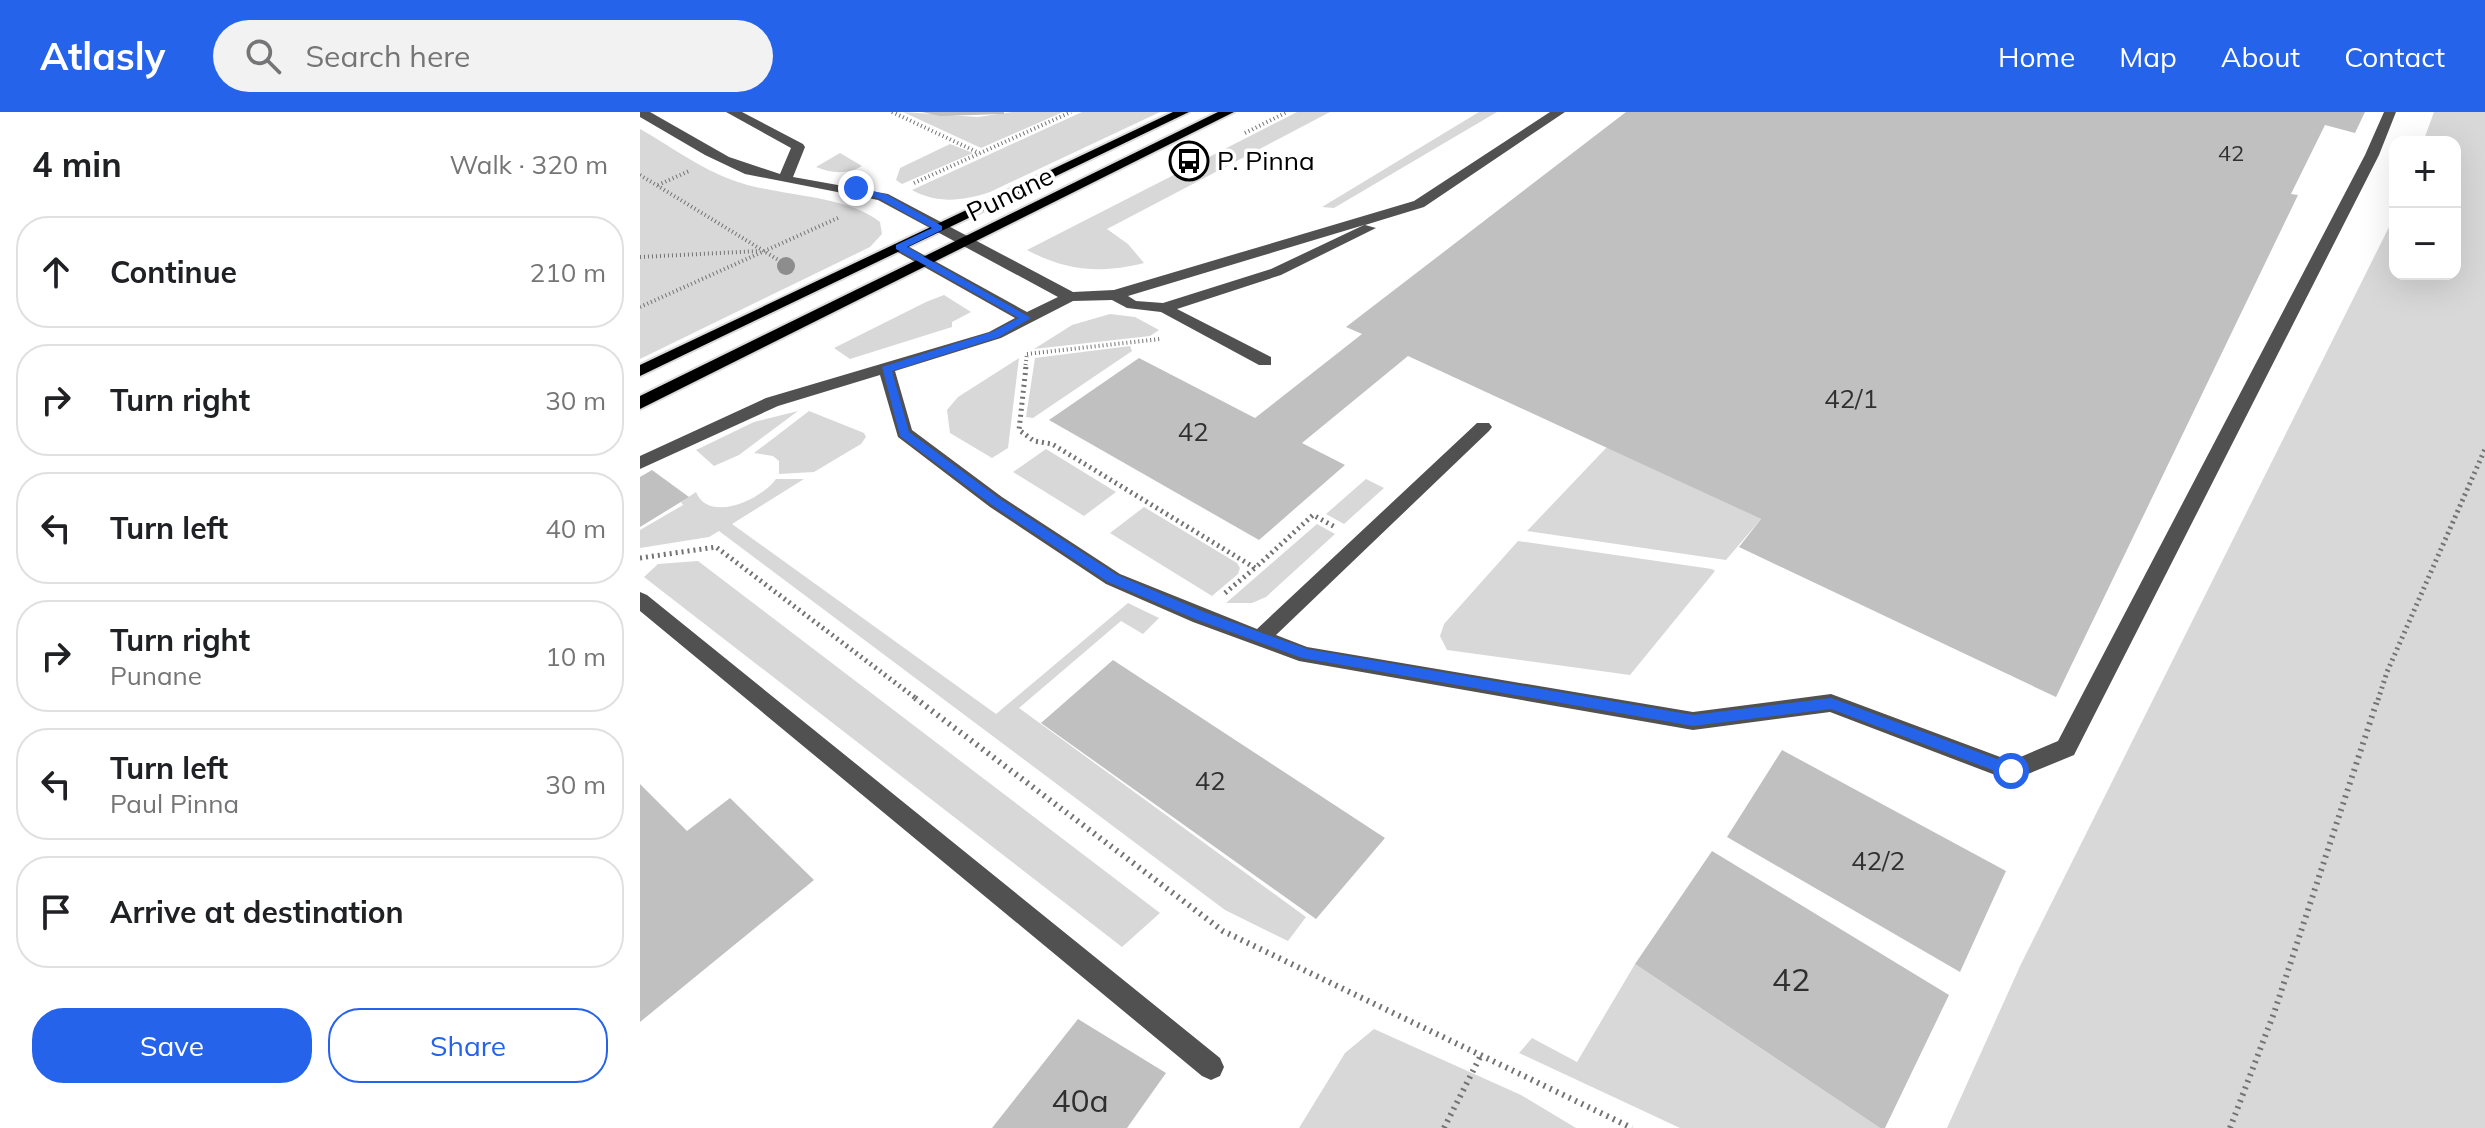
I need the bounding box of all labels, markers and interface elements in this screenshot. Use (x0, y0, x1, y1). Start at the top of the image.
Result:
search box (213, 20, 773, 92)
text: Atlasly (40, 32, 165, 80)
icon: search (241, 34, 285, 78)
text: Search here (305, 37, 470, 75)
text: Home (1998, 39, 2075, 74)
text: Map (2119, 39, 2177, 74)
text: About (2221, 39, 2300, 74)
text: Contact (2344, 39, 2445, 74)
map controls (2389, 136, 2461, 280)
button: + (2389, 136, 2461, 208)
house number: 42 (2218, 139, 2244, 167)
bus stop icon: P. Pinna (1168, 140, 1210, 182)
text: 4 min (32, 143, 122, 186)
place label: P. Pinna (1217, 144, 1315, 177)
text: Walk · 320 m (449, 148, 608, 181)
street label: Punane (961, 159, 1058, 229)
route end (838, 170, 874, 206)
button: − (2389, 208, 2461, 280)
icon: ahead (34, 250, 78, 294)
text: Continue (110, 253, 237, 291)
text: 210 m (530, 256, 606, 289)
icon: right (34, 378, 78, 422)
text: Turn right (110, 381, 250, 419)
house number: 42/1 (1824, 382, 1878, 415)
text: 30 m (545, 384, 606, 417)
house number: 42 (1177, 415, 1209, 448)
icon: left (34, 506, 78, 550)
text: Turn left (110, 509, 228, 547)
text: 40 m (545, 512, 606, 545)
text: Turn right (110, 621, 250, 659)
icon: right (34, 634, 78, 678)
text: 10 m (545, 640, 606, 673)
text: Punane (110, 659, 202, 692)
text: Turn left (110, 749, 228, 787)
route start (1993, 753, 2029, 789)
icon: left (34, 762, 78, 806)
house number: 42 (1194, 764, 1226, 797)
text: 30 m (545, 768, 606, 801)
text: Paul Pinna (110, 787, 239, 820)
house number: 42/2 (1851, 844, 1905, 877)
icon: arrive (34, 890, 78, 934)
text: Arrive at destination (110, 893, 404, 931)
house number: 42 (1772, 959, 1810, 999)
button: Save (32, 1008, 312, 1083)
button: Share (328, 1008, 608, 1083)
house number: 40a (1051, 1080, 1109, 1120)

